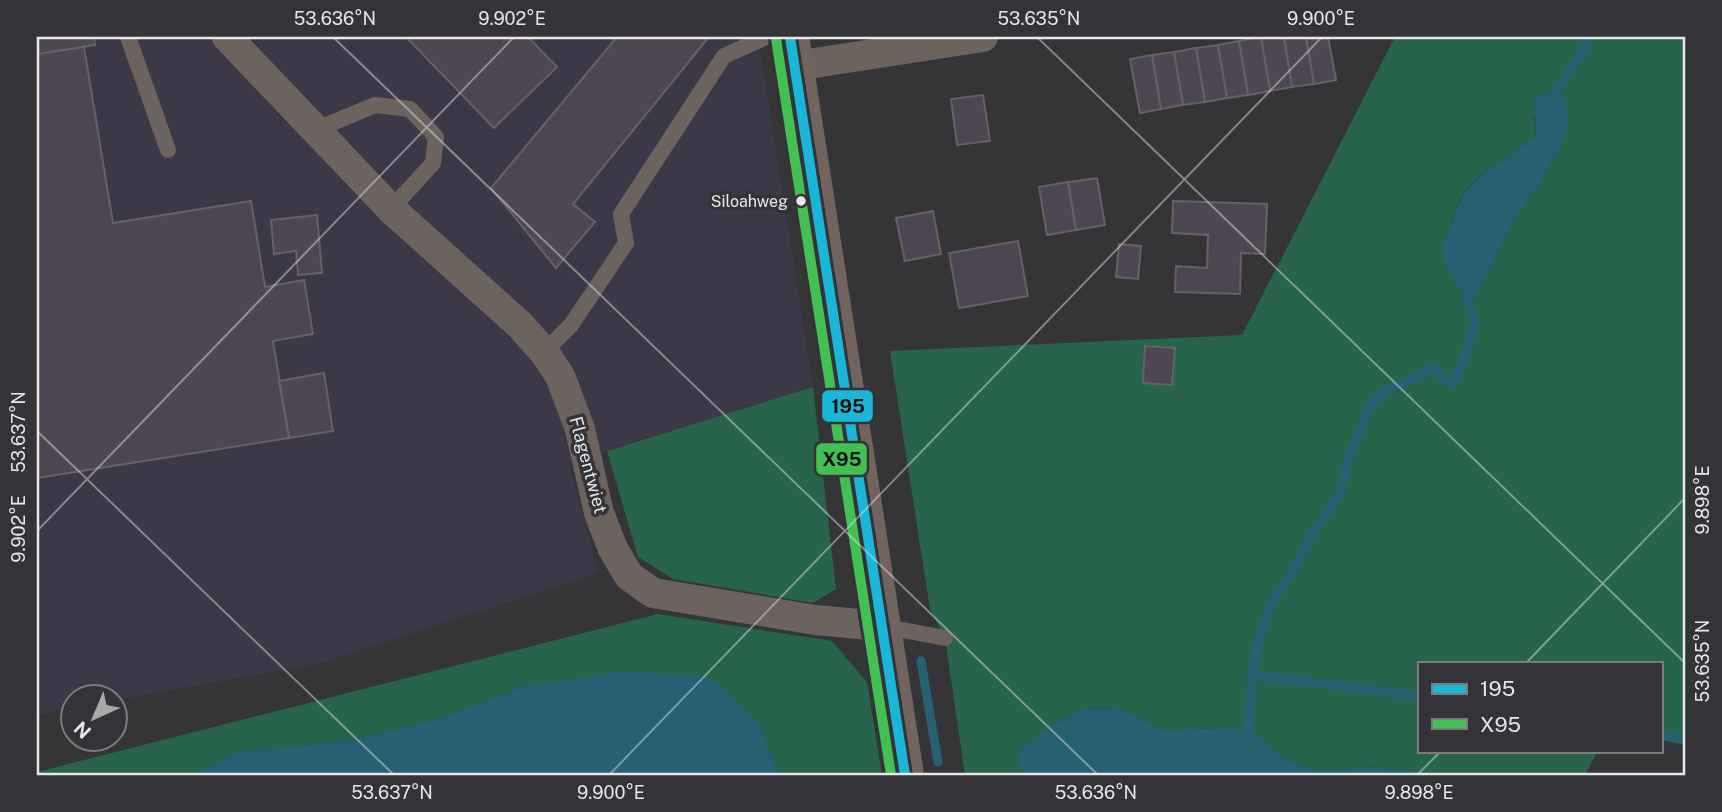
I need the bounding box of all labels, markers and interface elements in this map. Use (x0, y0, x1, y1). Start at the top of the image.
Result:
text: 53.636°N (294, 8, 376, 29)
text: 9.902°E (478, 8, 546, 29)
text: 53.635°N (998, 8, 1080, 29)
text: 9.900°E (1287, 8, 1355, 29)
place label: Siloahweg (711, 192, 788, 211)
marker: Siloahweg (794, 194, 808, 208)
line badge: 195 (821, 389, 874, 423)
text: 53.637°N (8, 391, 29, 473)
text: 195 (831, 395, 865, 417)
street label: Flagentwiet (565, 414, 611, 516)
line badge: X95 (815, 442, 868, 476)
text: X95 (823, 448, 861, 470)
text: 9.898°E (1692, 465, 1713, 535)
text: 9.902°E (8, 495, 29, 563)
text: 53.635°N (1692, 620, 1713, 702)
legend (1418, 662, 1662, 752)
text: 195 (1480, 676, 1515, 701)
north arrow (60, 682, 130, 752)
text: X95 (1480, 712, 1521, 737)
text: N (69, 717, 95, 743)
text: 53.637°N (351, 782, 433, 803)
text: 9.900°E (577, 782, 645, 803)
text: 53.636°N (1055, 782, 1137, 803)
text: 9.898°E (1384, 782, 1454, 803)

